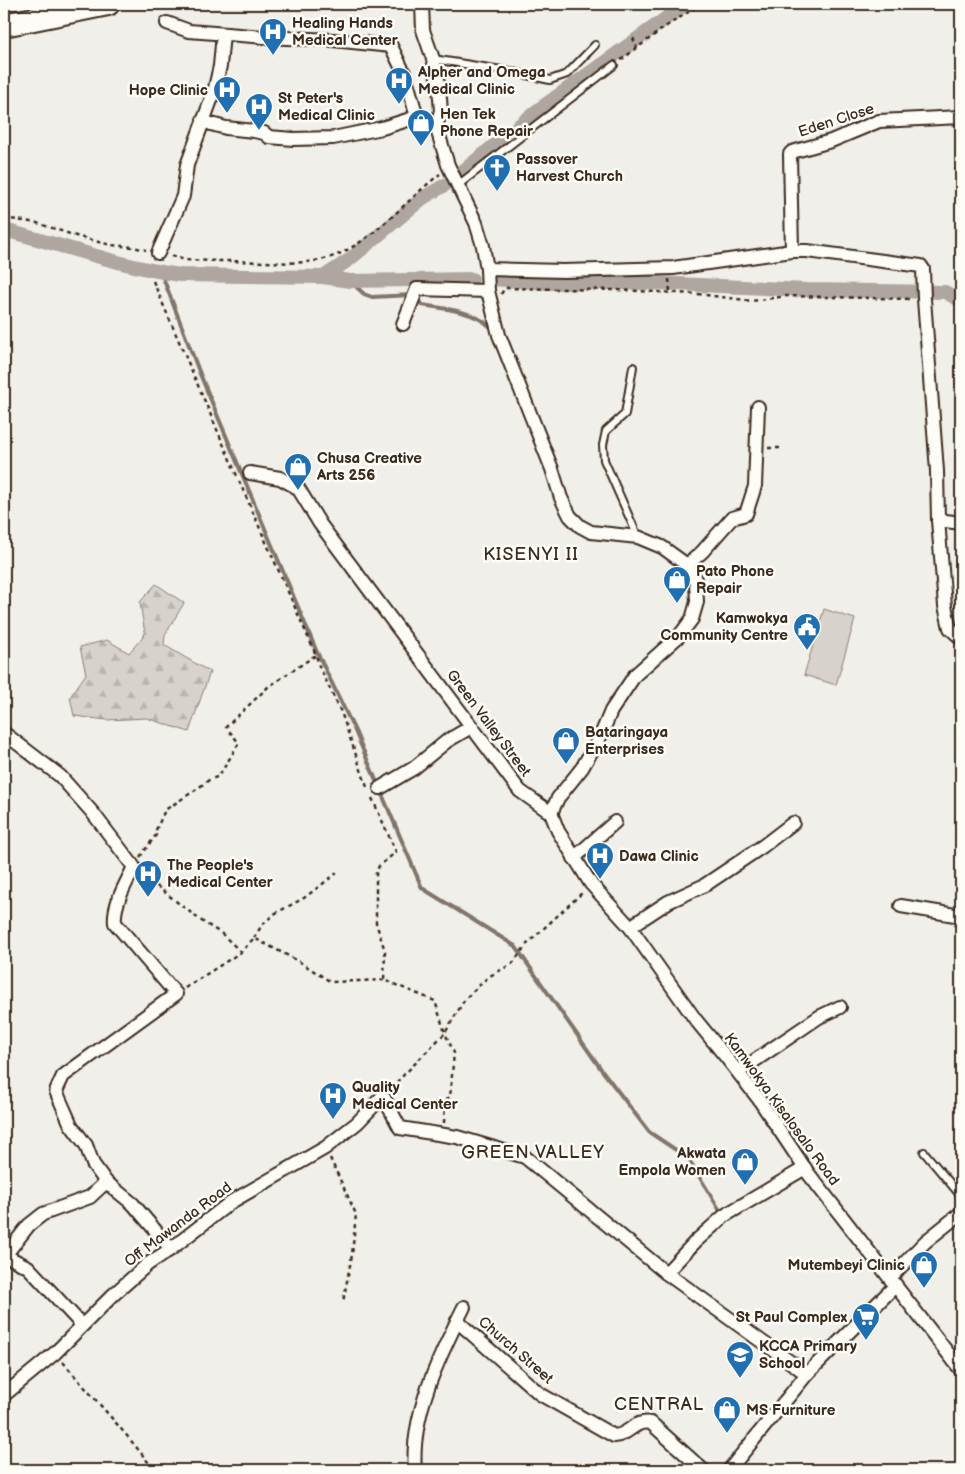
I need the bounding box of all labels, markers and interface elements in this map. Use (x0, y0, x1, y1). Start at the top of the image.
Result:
place label: Healing Hands Medical Center (292, 14, 399, 50)
hospital icon: Healing Hands Medical Center (258, 17, 288, 56)
place label: Alpher and Omega Medical Clinic (417, 63, 546, 99)
hospital icon: Alpher and Omega Medical Clinic (384, 66, 414, 105)
hospital icon: Hope Clinic (212, 75, 242, 114)
place label: Hope Clinic (129, 81, 208, 100)
place label: St Peter's Medical Clinic (278, 89, 375, 125)
hospital icon: St Peter's Medical Clinic (244, 92, 274, 131)
street label: Eden Close (796, 99, 877, 142)
place label: Hen Tek Phone Repair (440, 105, 534, 141)
shop icon: Hen Tek Phone Repair (406, 108, 436, 147)
place label: Passover Harvest Church (516, 150, 623, 186)
church icon: Passover Harvest Church (482, 153, 512, 192)
place label: Chusa Creative Arts 256 (316, 449, 422, 485)
shop icon: Chusa Creative Arts 256 (283, 452, 313, 491)
district label: KISENYI II (483, 544, 579, 565)
place label: Pato Phone Repair (696, 562, 774, 598)
shop icon: Pato Phone Repair (662, 565, 692, 604)
place label: Kamwokya Community Centre (660, 609, 788, 645)
public building icon: Kamwokya Community Centre (792, 612, 822, 651)
street label: Green Valley Street (442, 666, 535, 781)
place label: Bataringaya Enterprises (585, 723, 668, 759)
shop icon: Bataringaya Enterprises (551, 726, 581, 765)
hospital icon: Dawa Clinic (585, 841, 615, 880)
place label: Dawa Clinic (619, 847, 699, 866)
place label: The People's Medical Center (167, 856, 274, 892)
hospital icon: The People's Medical Center (133, 859, 163, 898)
street label: Kamwokya Kisalosalo Road (720, 1029, 843, 1189)
place label: Quality Medical Center (352, 1078, 459, 1114)
hospital icon: Quality Medical Center (318, 1081, 348, 1120)
district label: GREEN VALLEY (461, 1142, 605, 1163)
place label: Akwata Empola Women (618, 1144, 726, 1180)
shop icon: Akwata Empola Women (730, 1147, 760, 1186)
street label: Off Mawanda Road (121, 1178, 236, 1271)
shop icon: Mutembeyi Clinic (909, 1250, 939, 1289)
place label: Mutembeyi Clinic (788, 1256, 905, 1275)
supermarket icon: St Paul Complex (851, 1302, 881, 1341)
place label: St Paul Complex (736, 1308, 847, 1327)
street label: Church Street (474, 1313, 558, 1388)
place label: KCCA Primary School (759, 1337, 857, 1373)
school or university icon: KCCA Primary School (725, 1340, 755, 1379)
district label: CENTRAL (614, 1394, 704, 1415)
shop icon: MS Furniture (712, 1395, 742, 1434)
place label: MS Furniture (746, 1401, 836, 1420)

